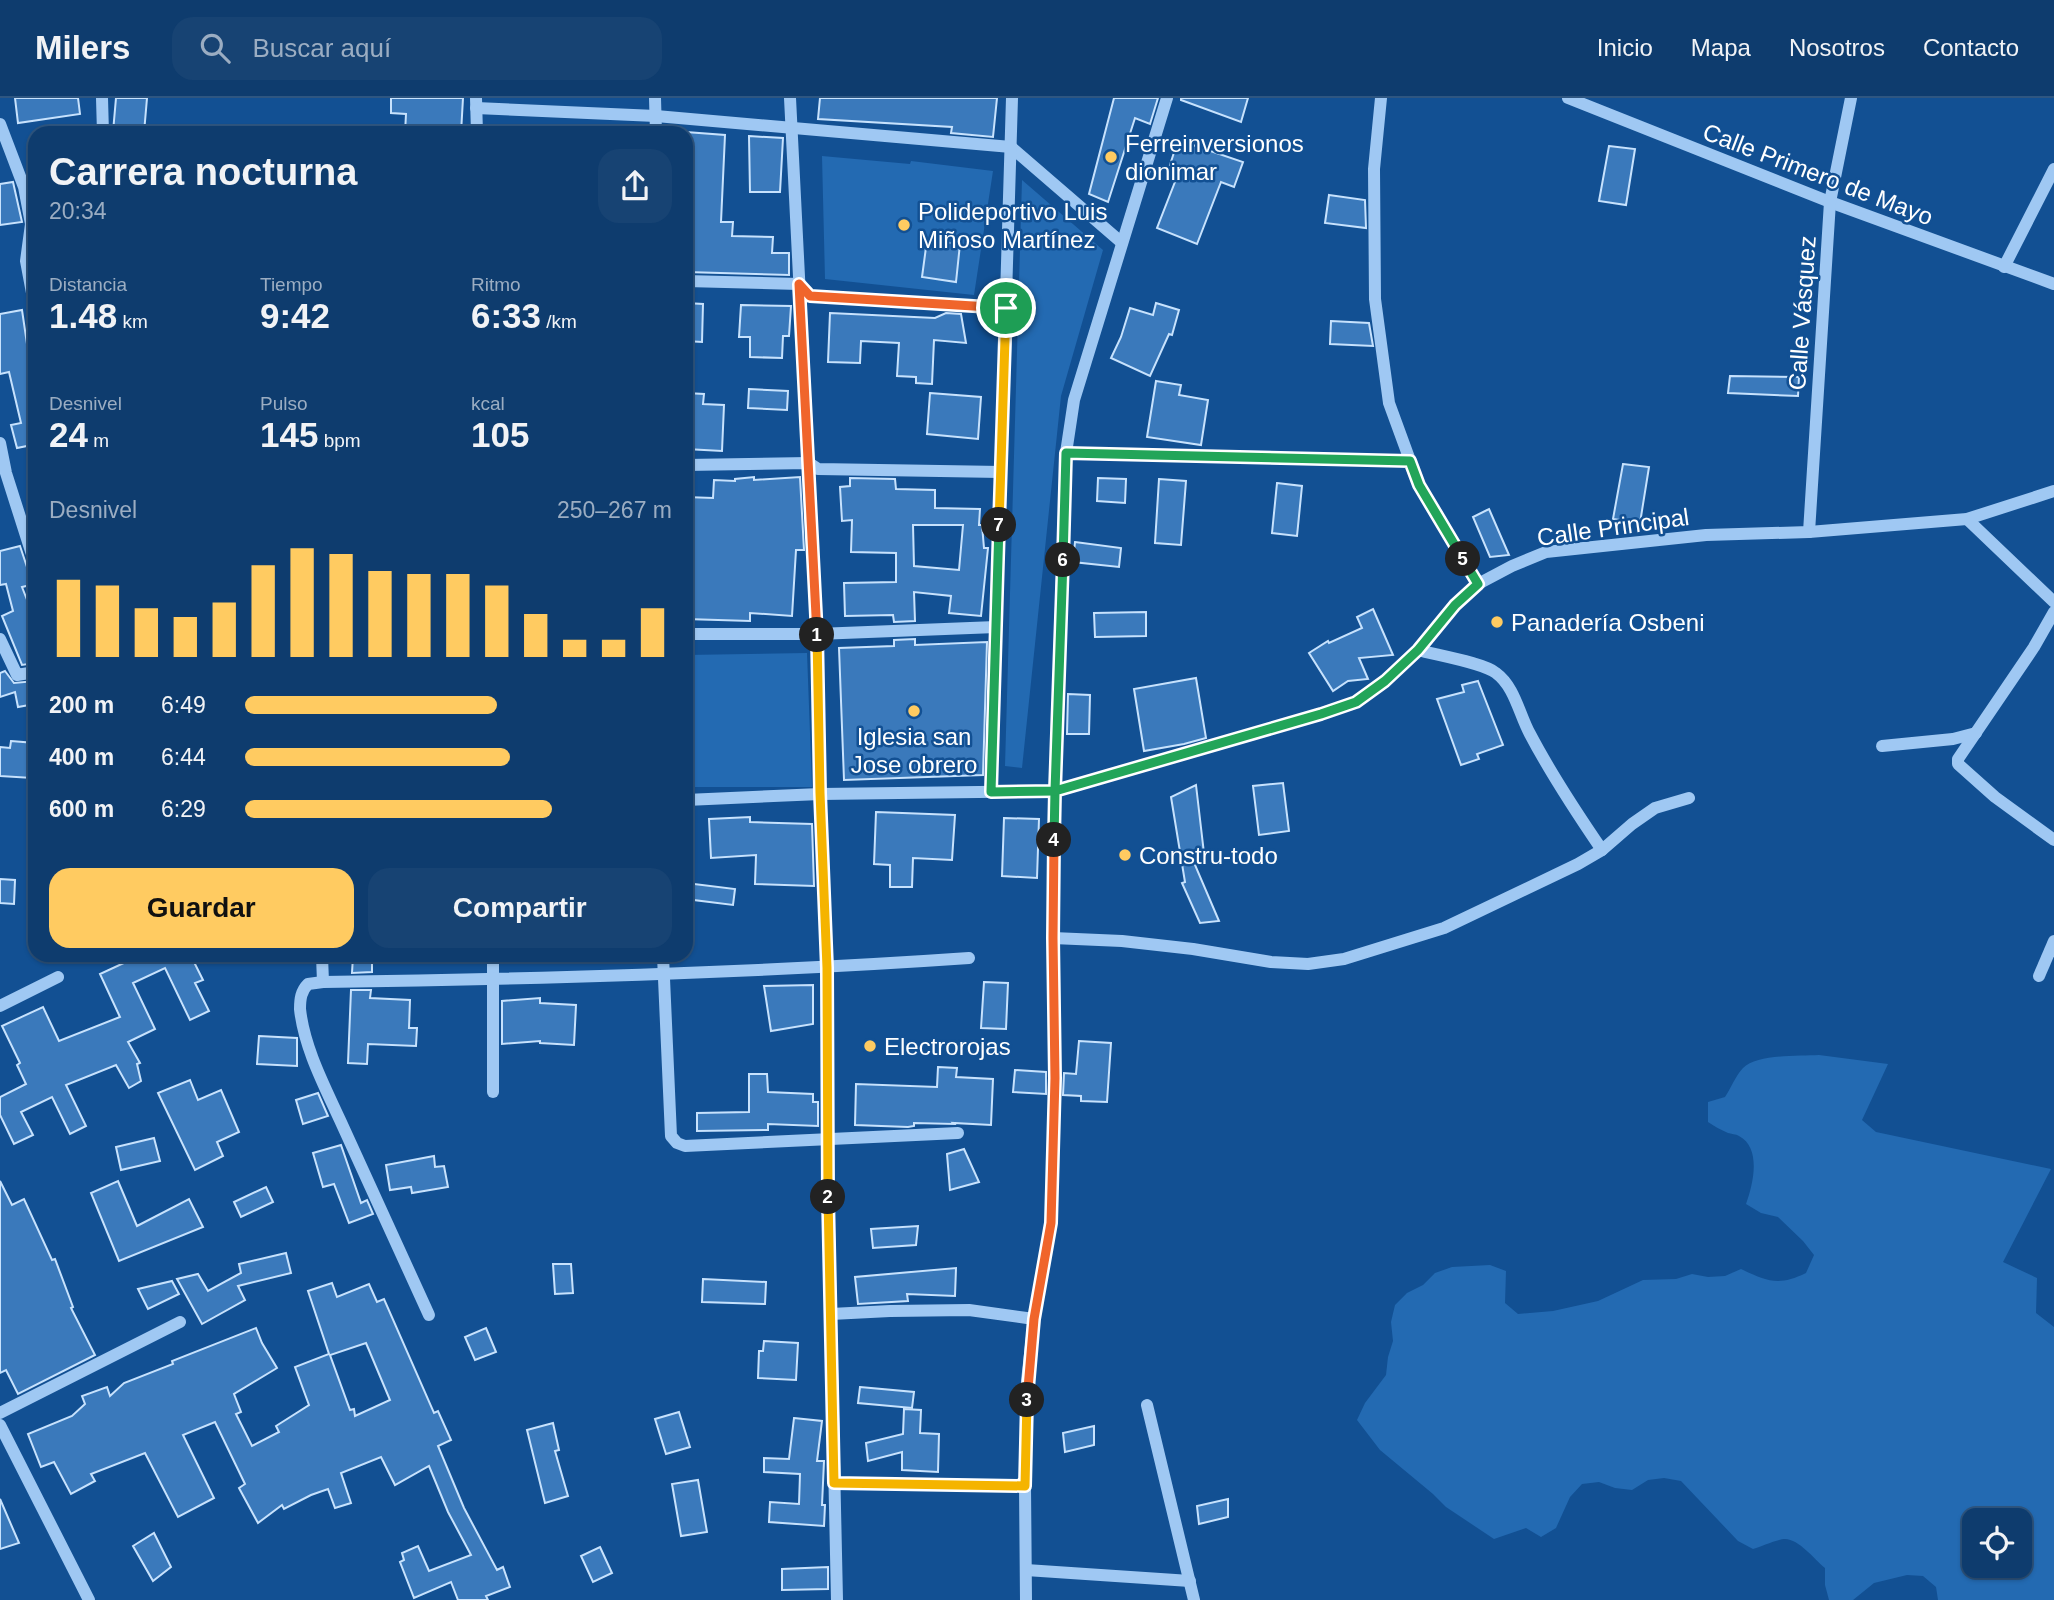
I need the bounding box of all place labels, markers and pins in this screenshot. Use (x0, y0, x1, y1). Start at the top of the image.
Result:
place label: Ferreinversionos dionimar (1125, 130, 1304, 185)
marker: Ferreinversionos dionimar (1103, 149, 1119, 165)
place label: Polideportivo Luis Miñoso Martínez (918, 198, 1107, 253)
marker: Polideportivo Luis Miñoso Martínez (896, 217, 912, 233)
pin (976, 278, 1036, 338)
pin: 7 (982, 508, 1016, 542)
pin: 6 (1046, 542, 1080, 578)
pin: 5 (1446, 542, 1480, 576)
place label: Panadería Osbeni (1511, 609, 1704, 636)
marker: Panadería Osbeni (1489, 614, 1505, 630)
pin: 1 (800, 618, 834, 652)
marker: Iglesia san Jose obrero (906, 703, 922, 719)
place label: Iglesia san Jose obrero (851, 723, 977, 778)
pin: 4 (1036, 822, 1072, 858)
place label: Constru-todo (1139, 842, 1278, 869)
marker: Constru-todo (1117, 847, 1133, 863)
place label: Electrorojas (884, 1033, 1011, 1060)
marker: Electrorojas (862, 1038, 878, 1054)
pin: 2 (810, 1180, 846, 1214)
pin: 3 (1010, 1382, 1044, 1418)

